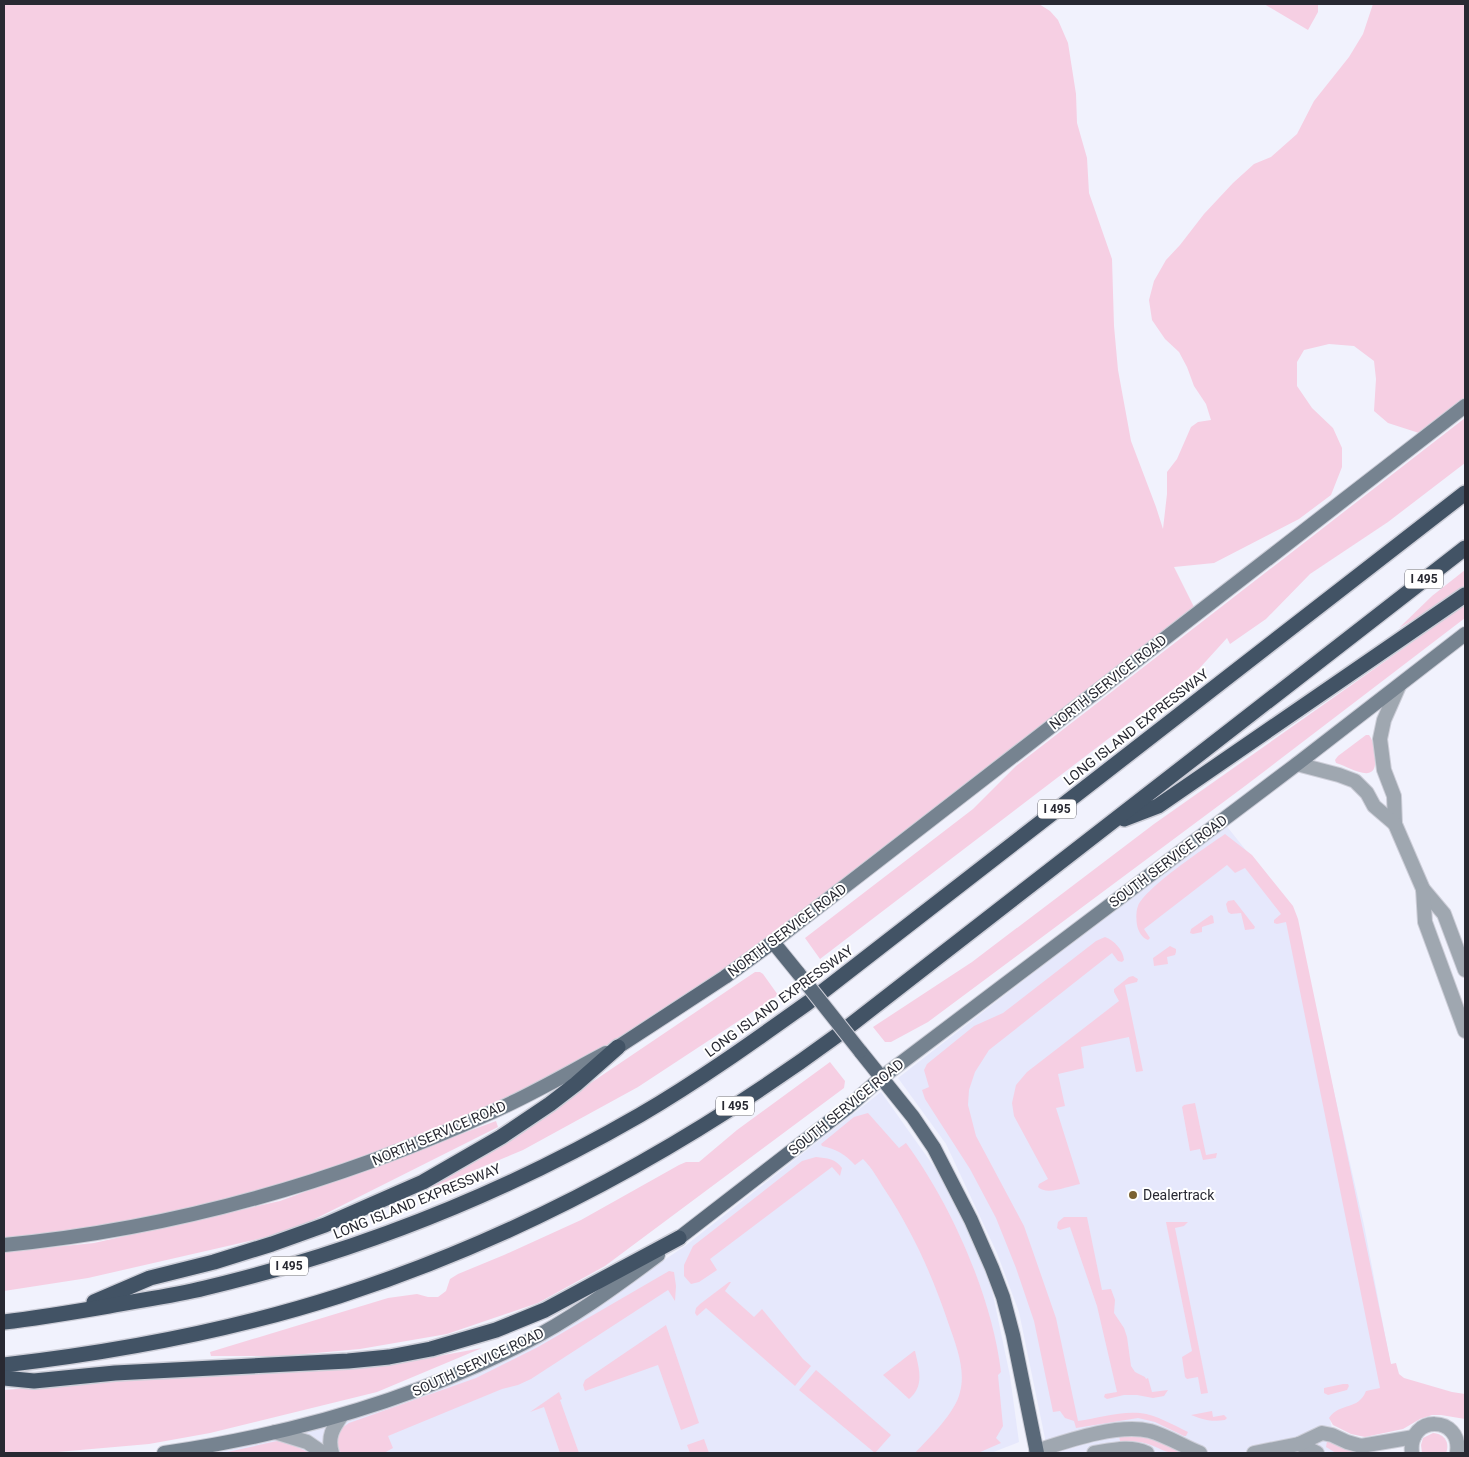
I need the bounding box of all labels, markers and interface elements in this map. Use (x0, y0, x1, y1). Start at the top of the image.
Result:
road number: I 495 (1405, 570, 1443, 588)
street label: NORTH SERVICE ROAD (1046, 631, 1170, 733)
street label: LONG ISLAND EXPRESSWAY (1061, 665, 1212, 788)
road number: I 495 (1038, 800, 1076, 819)
street label: SOUTH SERVICE ROAD (1106, 811, 1230, 911)
street label: NORTH SERVICE ROAD (725, 880, 849, 980)
street label: LONG ISLAND EXPRESSWAY (702, 942, 857, 1060)
street label: SOUTH SERVICE ROAD (785, 1056, 907, 1158)
road number: I 495 (716, 1096, 754, 1116)
street label: NORTH SERVICE ROAD (370, 1098, 508, 1168)
street label: LONG ISLAND EXPRESSWAY (331, 1160, 504, 1242)
place label: Dealertrack (1143, 1187, 1215, 1203)
marker: Dealertrack (1127, 1189, 1139, 1201)
road number: I 495 (270, 1256, 308, 1276)
street label: SOUTH SERVICE ROAD (410, 1324, 546, 1400)

